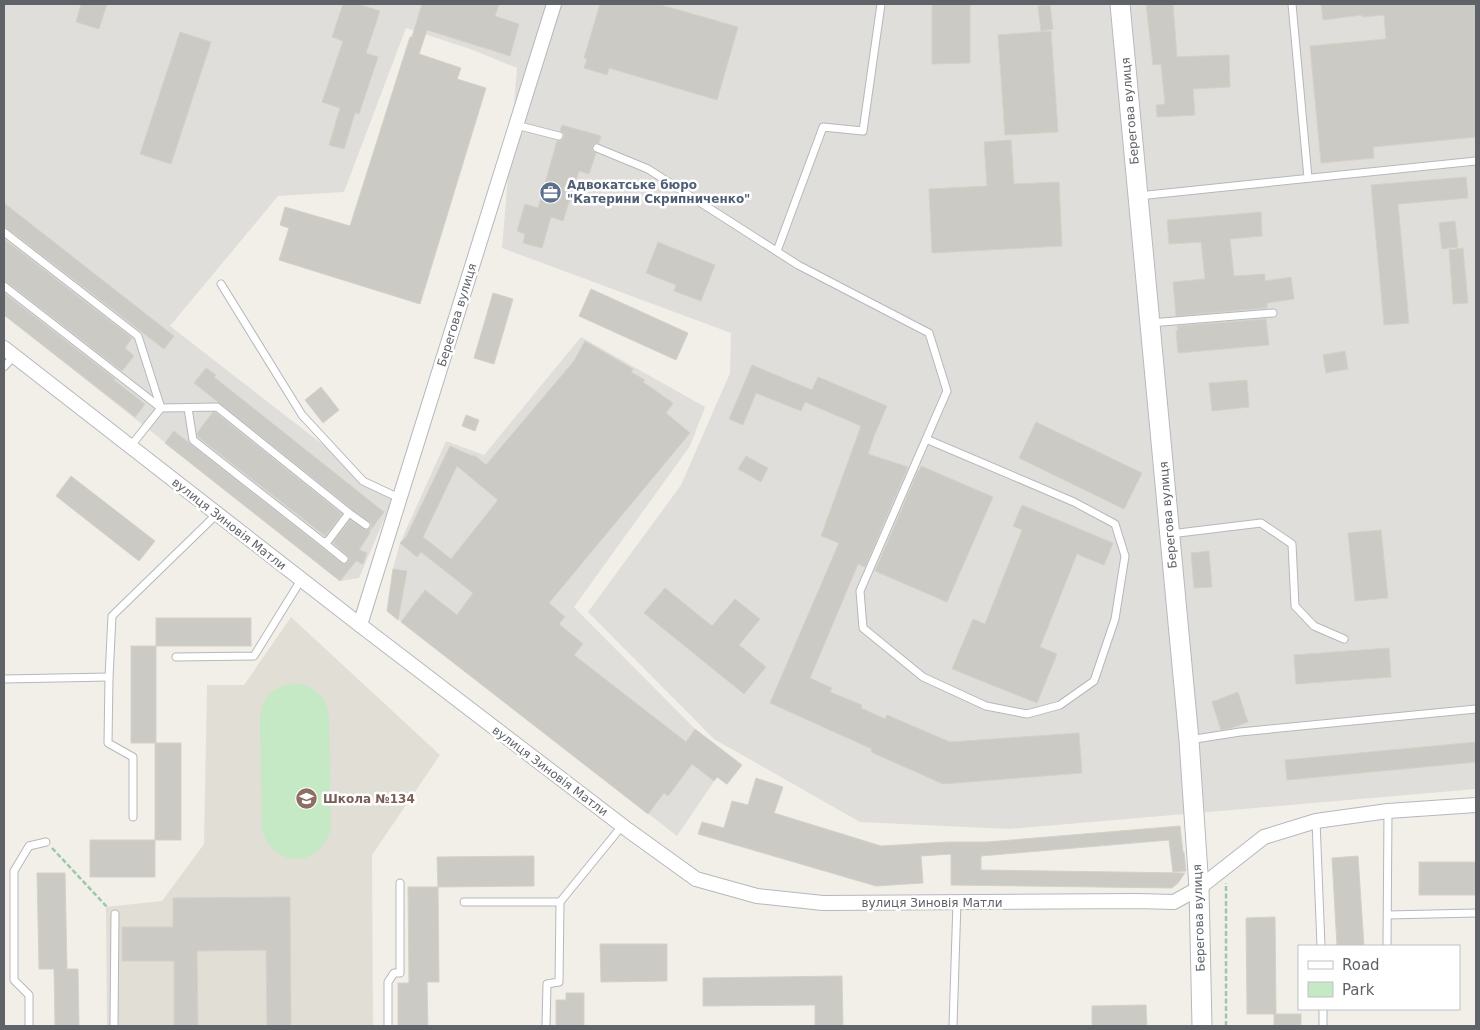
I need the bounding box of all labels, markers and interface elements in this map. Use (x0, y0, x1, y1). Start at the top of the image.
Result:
street label: Берегова вулиця (1118, 57, 1142, 165)
place label: Адвокатське бюро "Катерини Скрипниченко" (567, 178, 750, 206)
office icon: Адвокатське бюро "Катерини Скрипниченко" (539, 180, 563, 204)
street label: Берегова вулиця (435, 262, 479, 368)
street label: Берегова вулиця (1156, 461, 1180, 569)
street label: вулиця Зиновія Матли (169, 475, 289, 573)
street label: вулиця Зиновія Матли (489, 723, 611, 819)
school or university icon: Школа №134 (295, 787, 319, 811)
place label: Школа №134 (323, 792, 415, 806)
street label: Берегова вулиця (1190, 864, 1208, 972)
street label: вулиця Зиновія Матли (861, 896, 1003, 910)
legend (1298, 945, 1460, 1010)
text: Road (1342, 956, 1380, 974)
text: Park (1342, 981, 1375, 999)

